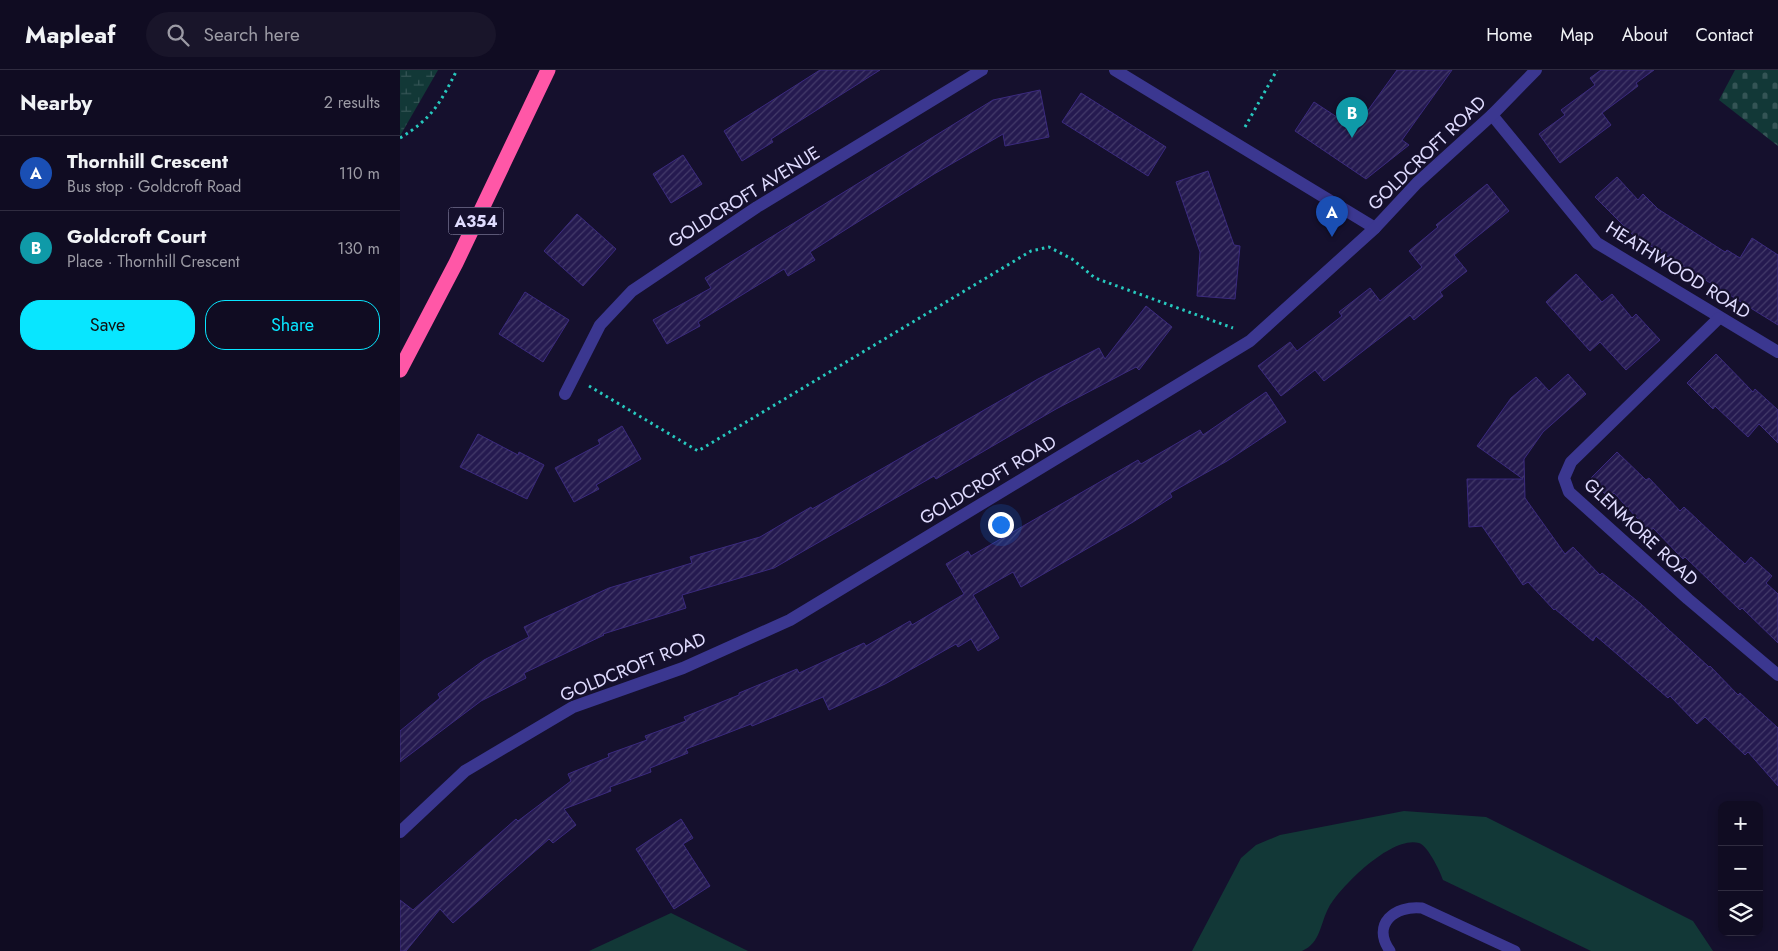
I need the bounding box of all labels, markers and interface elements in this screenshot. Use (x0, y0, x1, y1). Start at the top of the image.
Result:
search box (146, 12, 496, 57)
text: Mapleaf (25, 17, 116, 52)
icon: search (164, 21, 192, 49)
text: Search here (204, 21, 300, 48)
text: Home (1486, 22, 1532, 48)
text: Map (1560, 22, 1594, 48)
text: About (1622, 22, 1667, 48)
text: Contact (1695, 22, 1753, 48)
text: Nearby (20, 88, 92, 118)
street label: GOLDCROFT ROAD (1362, 90, 1492, 216)
text: 2 results (324, 91, 380, 114)
pin: B (1336, 97, 1368, 138)
street label: GOLDCROFT AVENUE (663, 140, 825, 254)
text: Thornhill Crescent (67, 148, 228, 175)
text: A (30, 162, 42, 185)
text: 110 m (339, 162, 380, 185)
text: Bus stop · Goldcroft Road (67, 175, 241, 198)
pin: A (1316, 196, 1348, 237)
road number: A354 (448, 208, 504, 234)
street label: HEATHWOOD ROAD (1601, 215, 1755, 325)
text: Goldcroft Court (67, 223, 206, 250)
text: B (31, 237, 41, 260)
text: 130 m (337, 237, 380, 260)
text: Place · Thornhill Crescent (67, 250, 240, 273)
button: Save (20, 300, 195, 350)
button: Share (205, 300, 380, 350)
street label: GOLDCROFT ROAD (915, 429, 1061, 531)
street label: GLENMORE ROAD (1578, 472, 1704, 592)
your location (988, 512, 1014, 538)
street label: GOLDCROFT ROAD (556, 626, 710, 708)
map controls (1718, 801, 1763, 936)
button: + (1718, 801, 1763, 846)
button: − (1718, 846, 1763, 891)
button: layers (1718, 891, 1763, 936)

